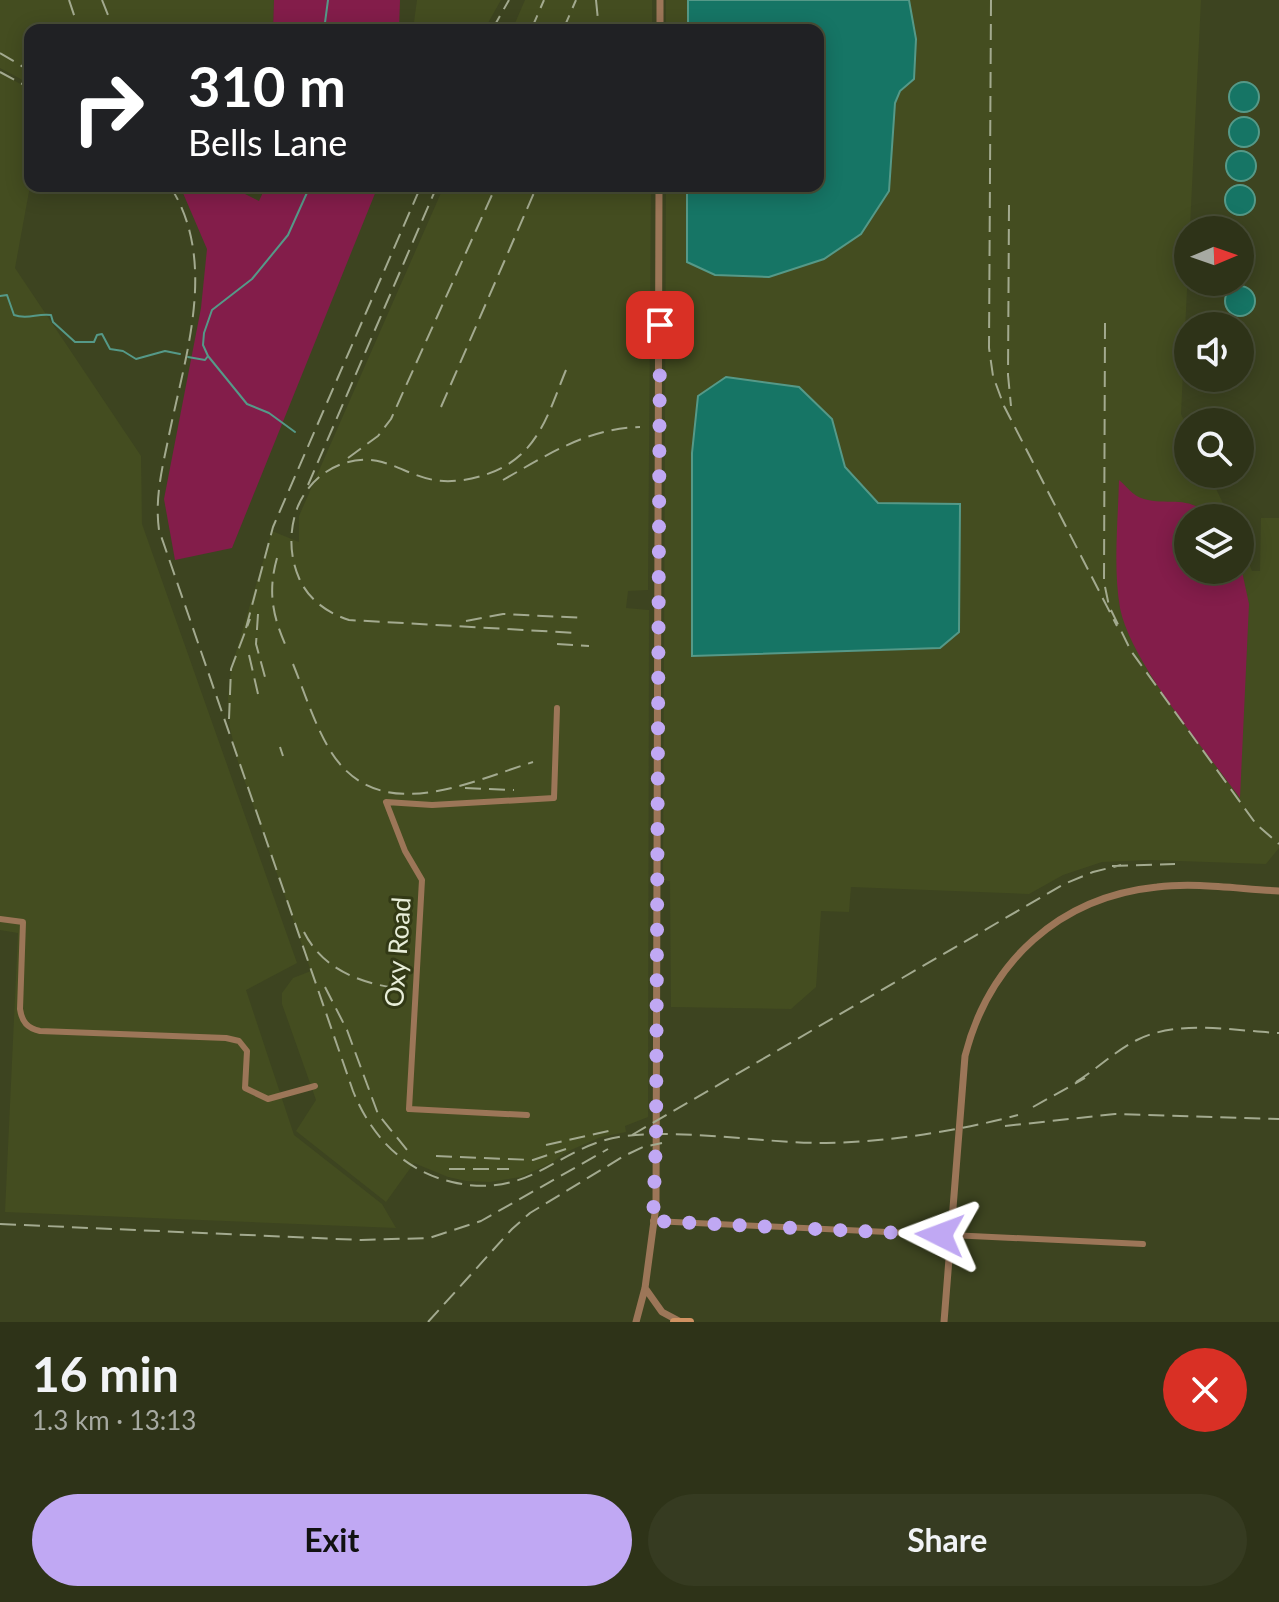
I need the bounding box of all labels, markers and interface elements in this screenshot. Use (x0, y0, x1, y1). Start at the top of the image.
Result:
text: 310 m (188, 52, 346, 119)
icon: right (56, 56, 160, 160)
text: Bells Lane (188, 120, 347, 164)
north arrow (1174, 216, 1254, 296)
map controls (1174, 216, 1254, 584)
pin (626, 291, 694, 359)
icon: arrive (638, 303, 682, 347)
button: sound (1174, 312, 1254, 392)
button: search (1174, 408, 1254, 488)
button: layers (1174, 504, 1254, 584)
street label: Oxy Road (377, 896, 417, 1008)
position arrow (898, 1193, 982, 1277)
text: 16 min (32, 1345, 179, 1402)
button: close (1163, 1348, 1247, 1432)
text: 1.3 km · 13:13 (32, 1404, 196, 1436)
button: Exit (32, 1494, 632, 1586)
button: Share (648, 1494, 1247, 1586)

